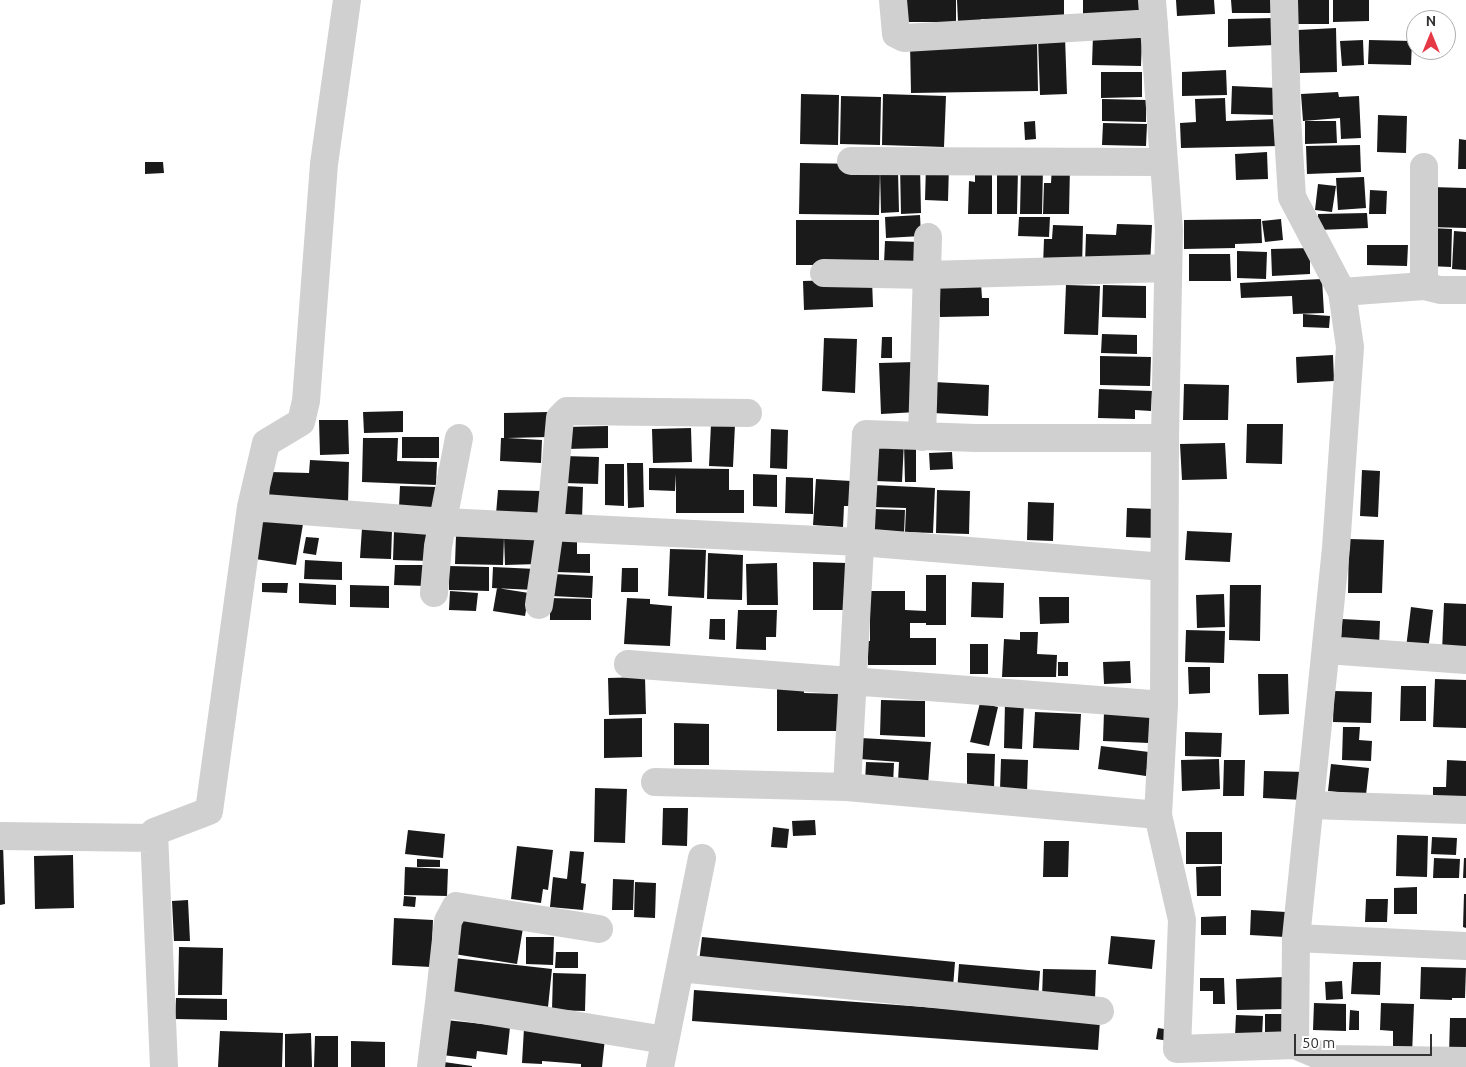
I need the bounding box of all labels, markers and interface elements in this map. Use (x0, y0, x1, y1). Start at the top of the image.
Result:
north arrow (1406, 10, 1456, 60)
text: N (1426, 13, 1436, 29)
scale bar (1296, 1024, 1434, 1056)
text: 50 m (1302, 1034, 1335, 1051)

